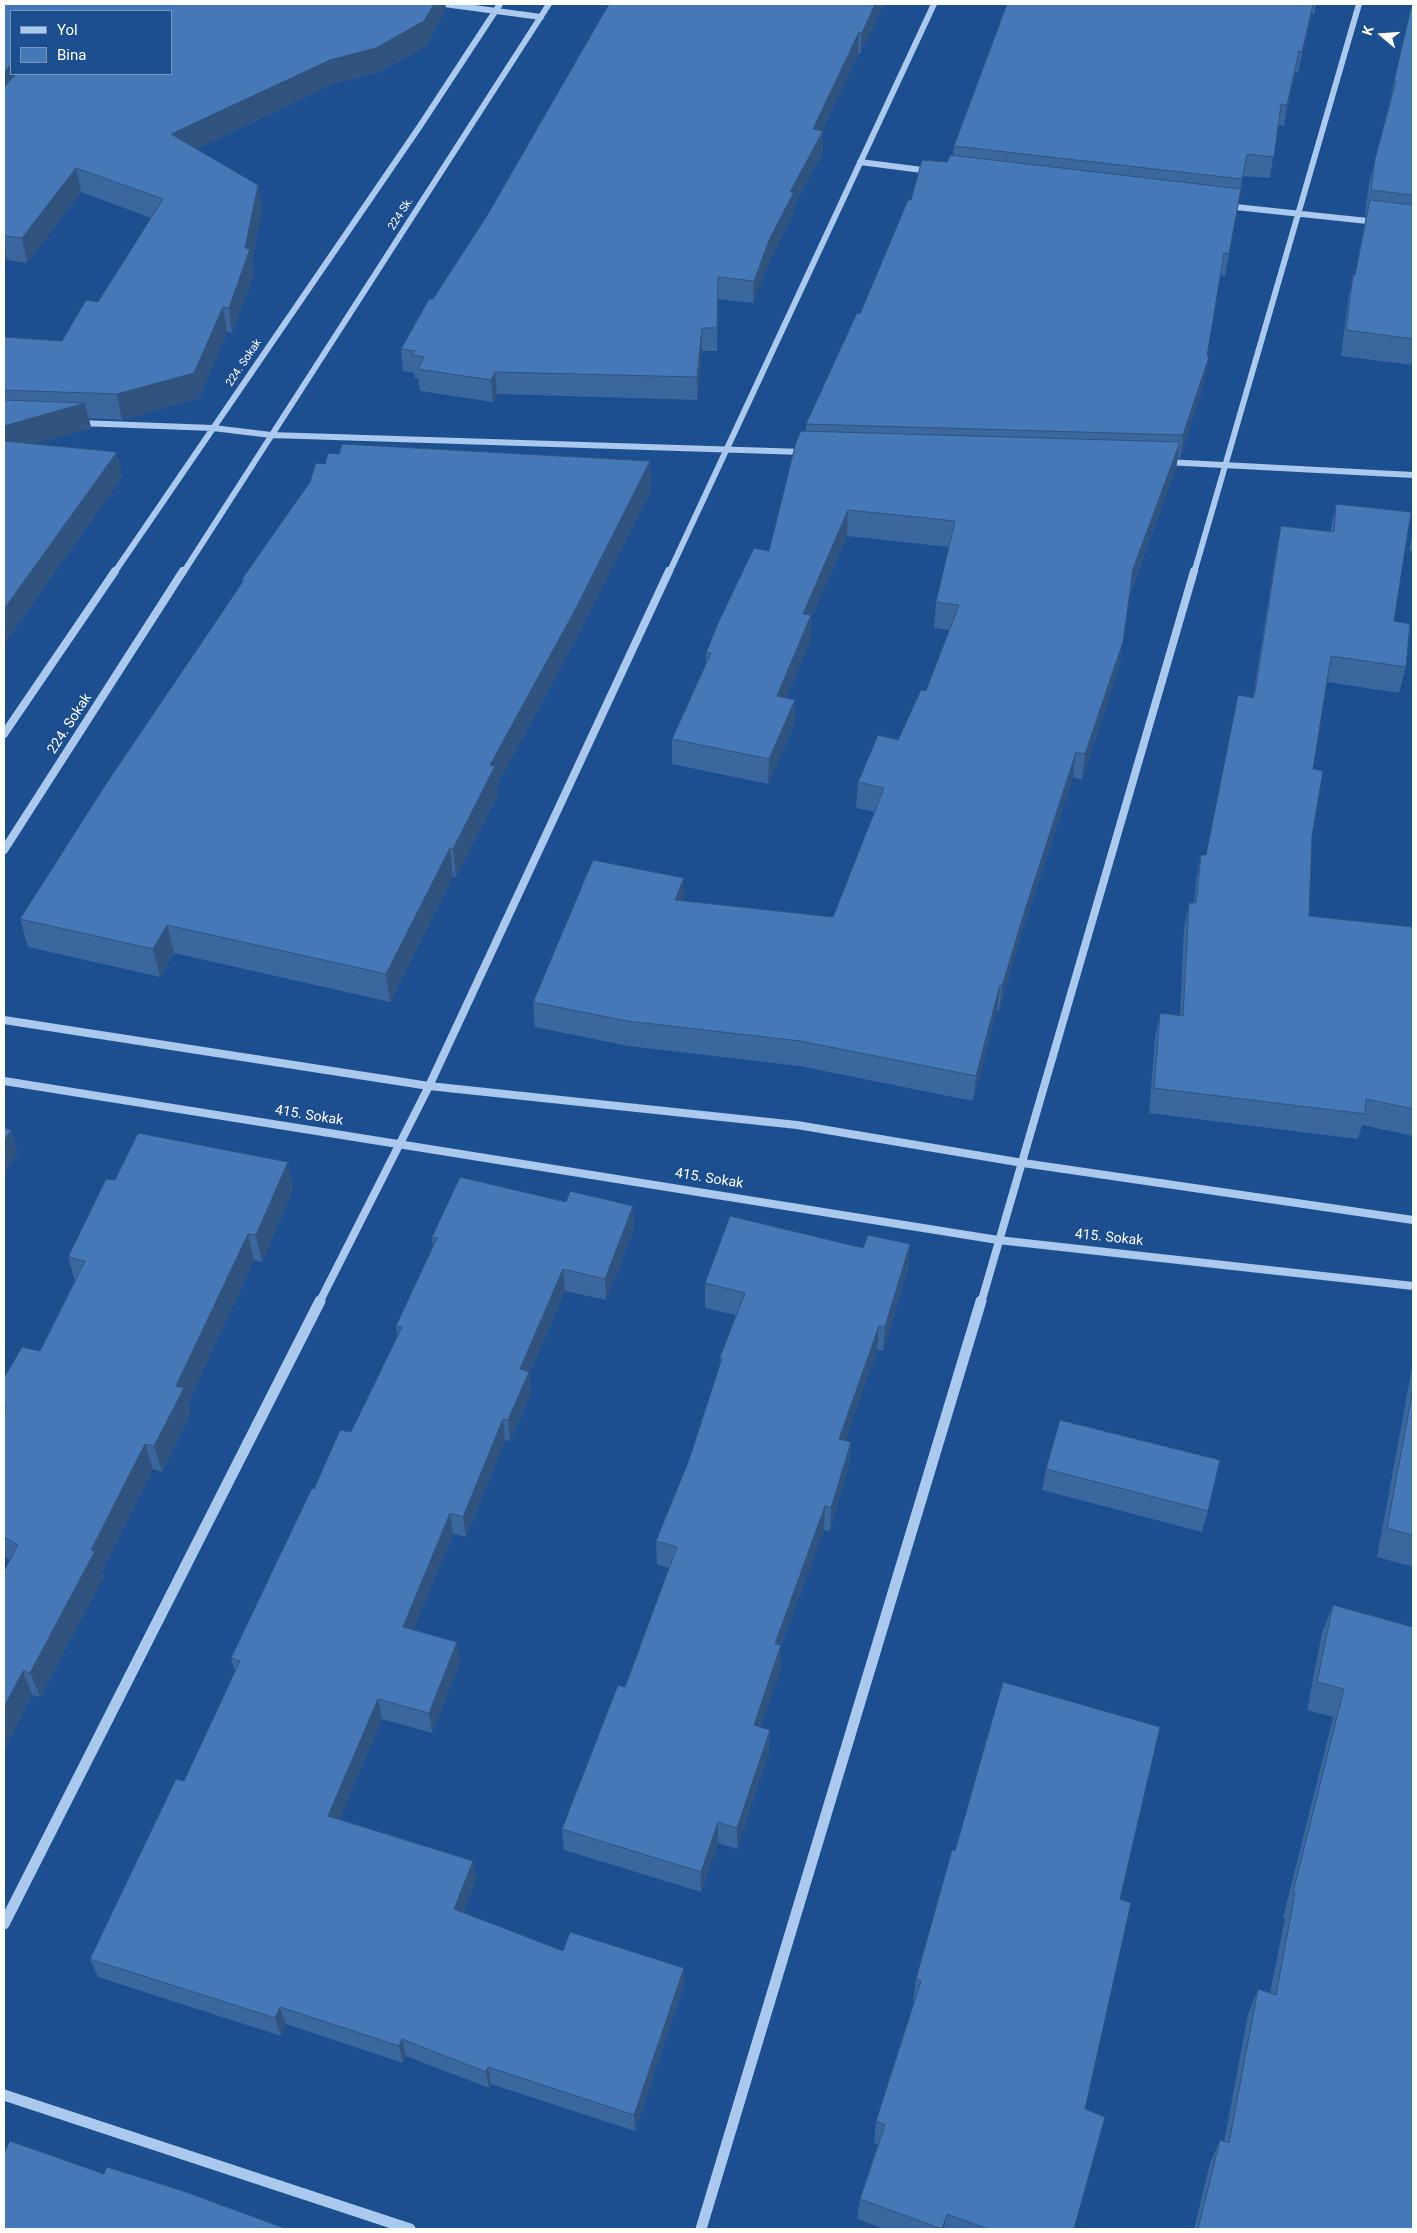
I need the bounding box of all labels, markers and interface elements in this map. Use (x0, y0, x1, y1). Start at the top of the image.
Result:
legend (10, 10, 172, 75)
north arrow (1357, 10, 1407, 60)
text: Yol (57, 21, 78, 39)
text: K (1359, 24, 1377, 37)
text: Bina (57, 46, 86, 64)
street label: 224 Sk. (386, 195, 416, 233)
street label: 224. Sokak (223, 337, 265, 389)
street label: 224. Sokak (44, 691, 96, 757)
street label: 415. Sokak (274, 1102, 344, 1130)
street label: 415. Sokak (674, 1165, 744, 1193)
street label: 415. Sokak (1074, 1226, 1144, 1250)

